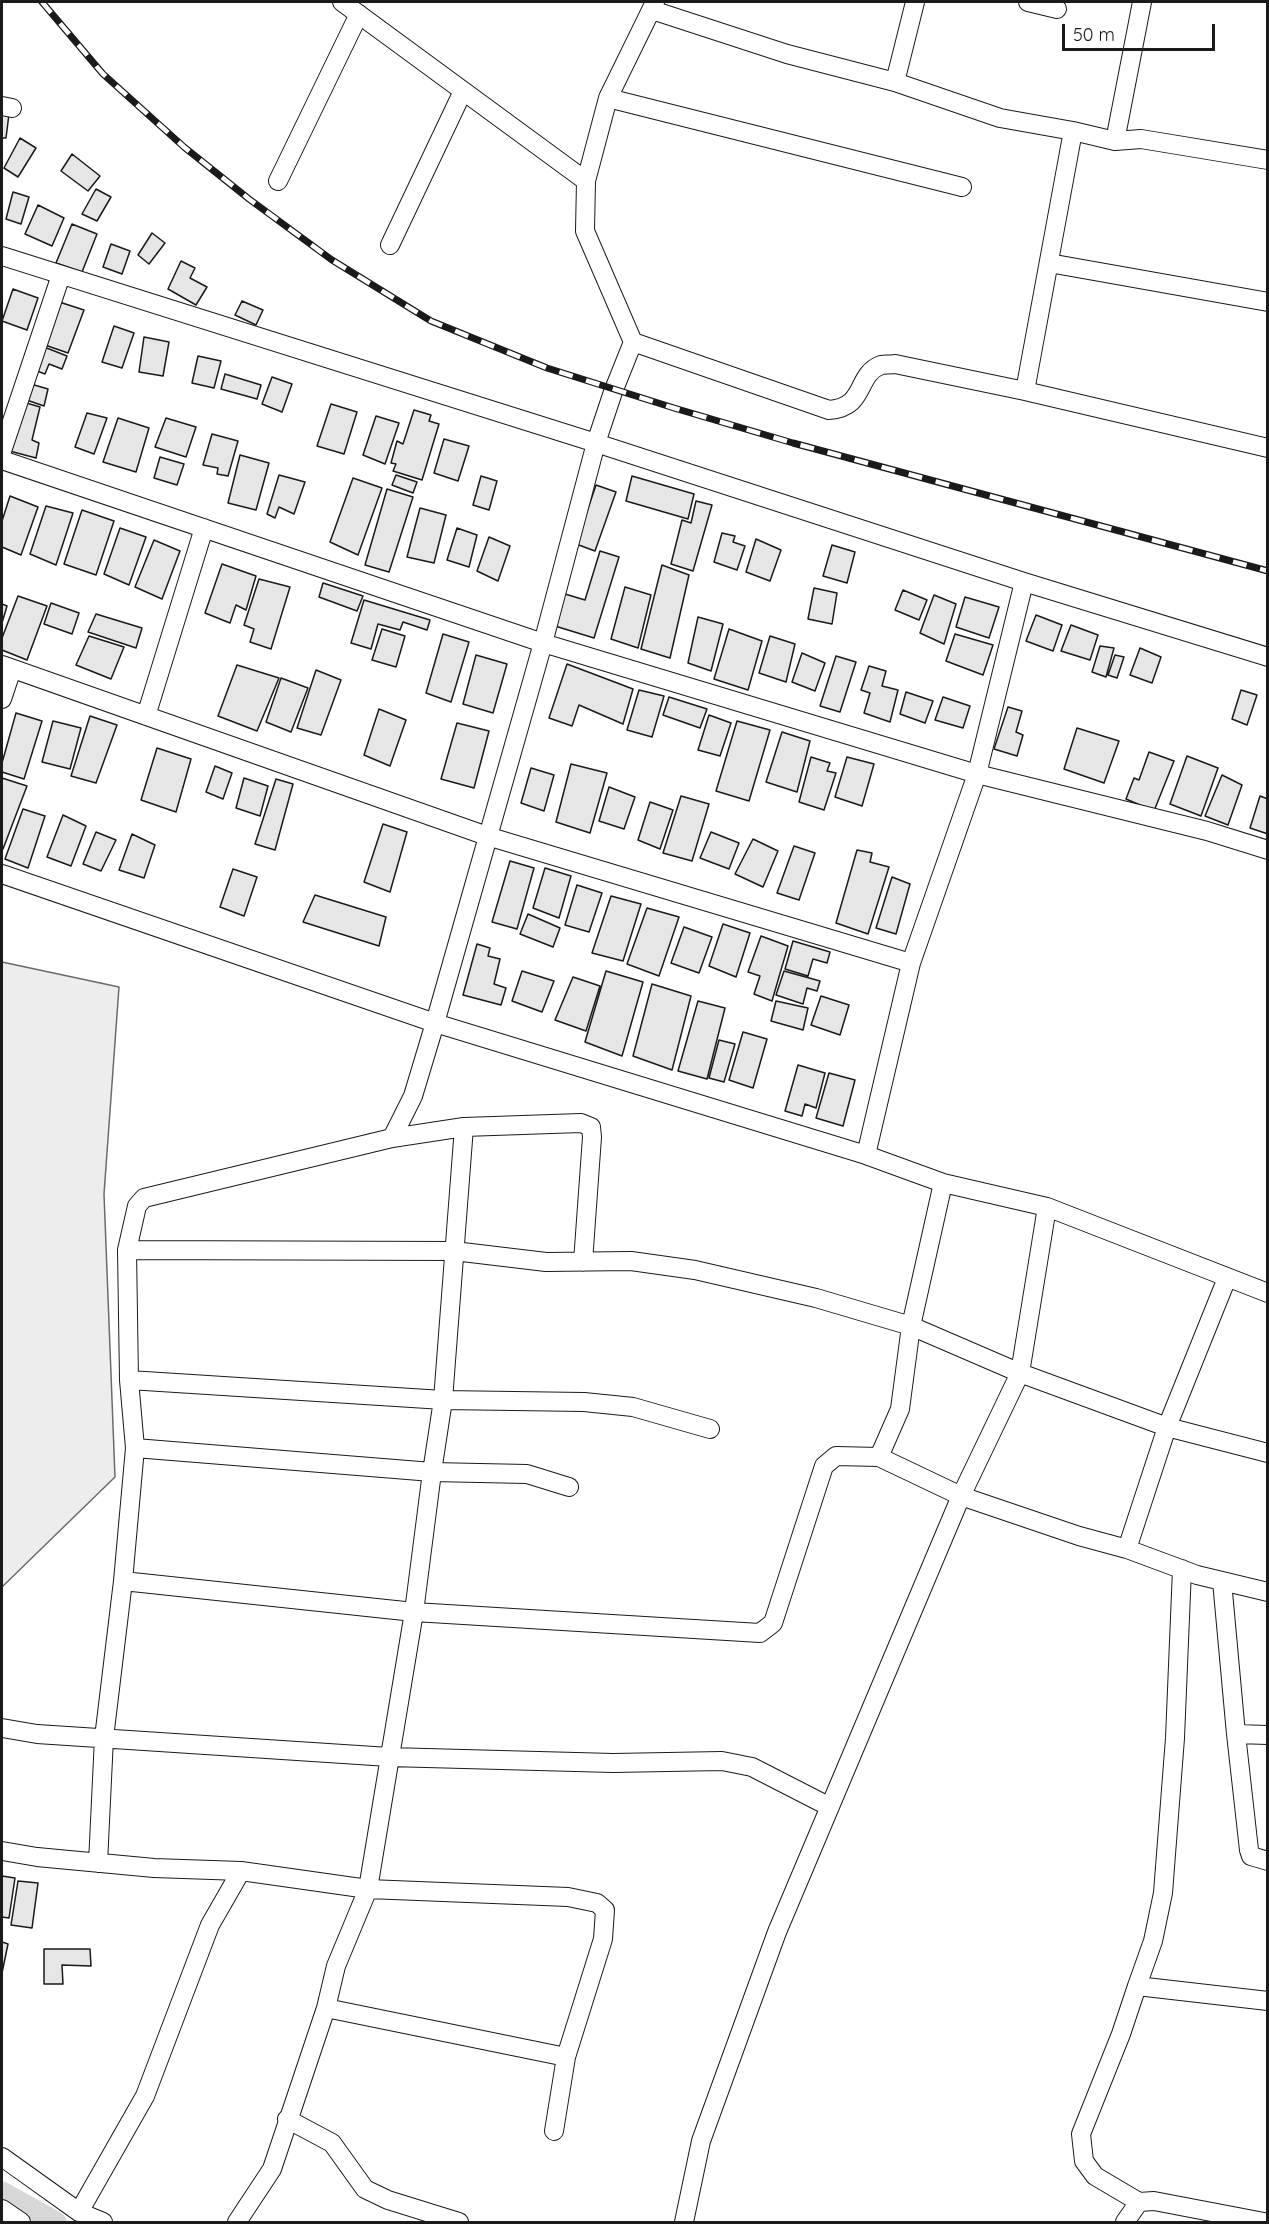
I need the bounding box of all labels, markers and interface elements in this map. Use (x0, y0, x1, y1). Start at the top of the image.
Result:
scale bar (1065, 12, 1218, 50)
text: 50 m (1073, 23, 1115, 46)

